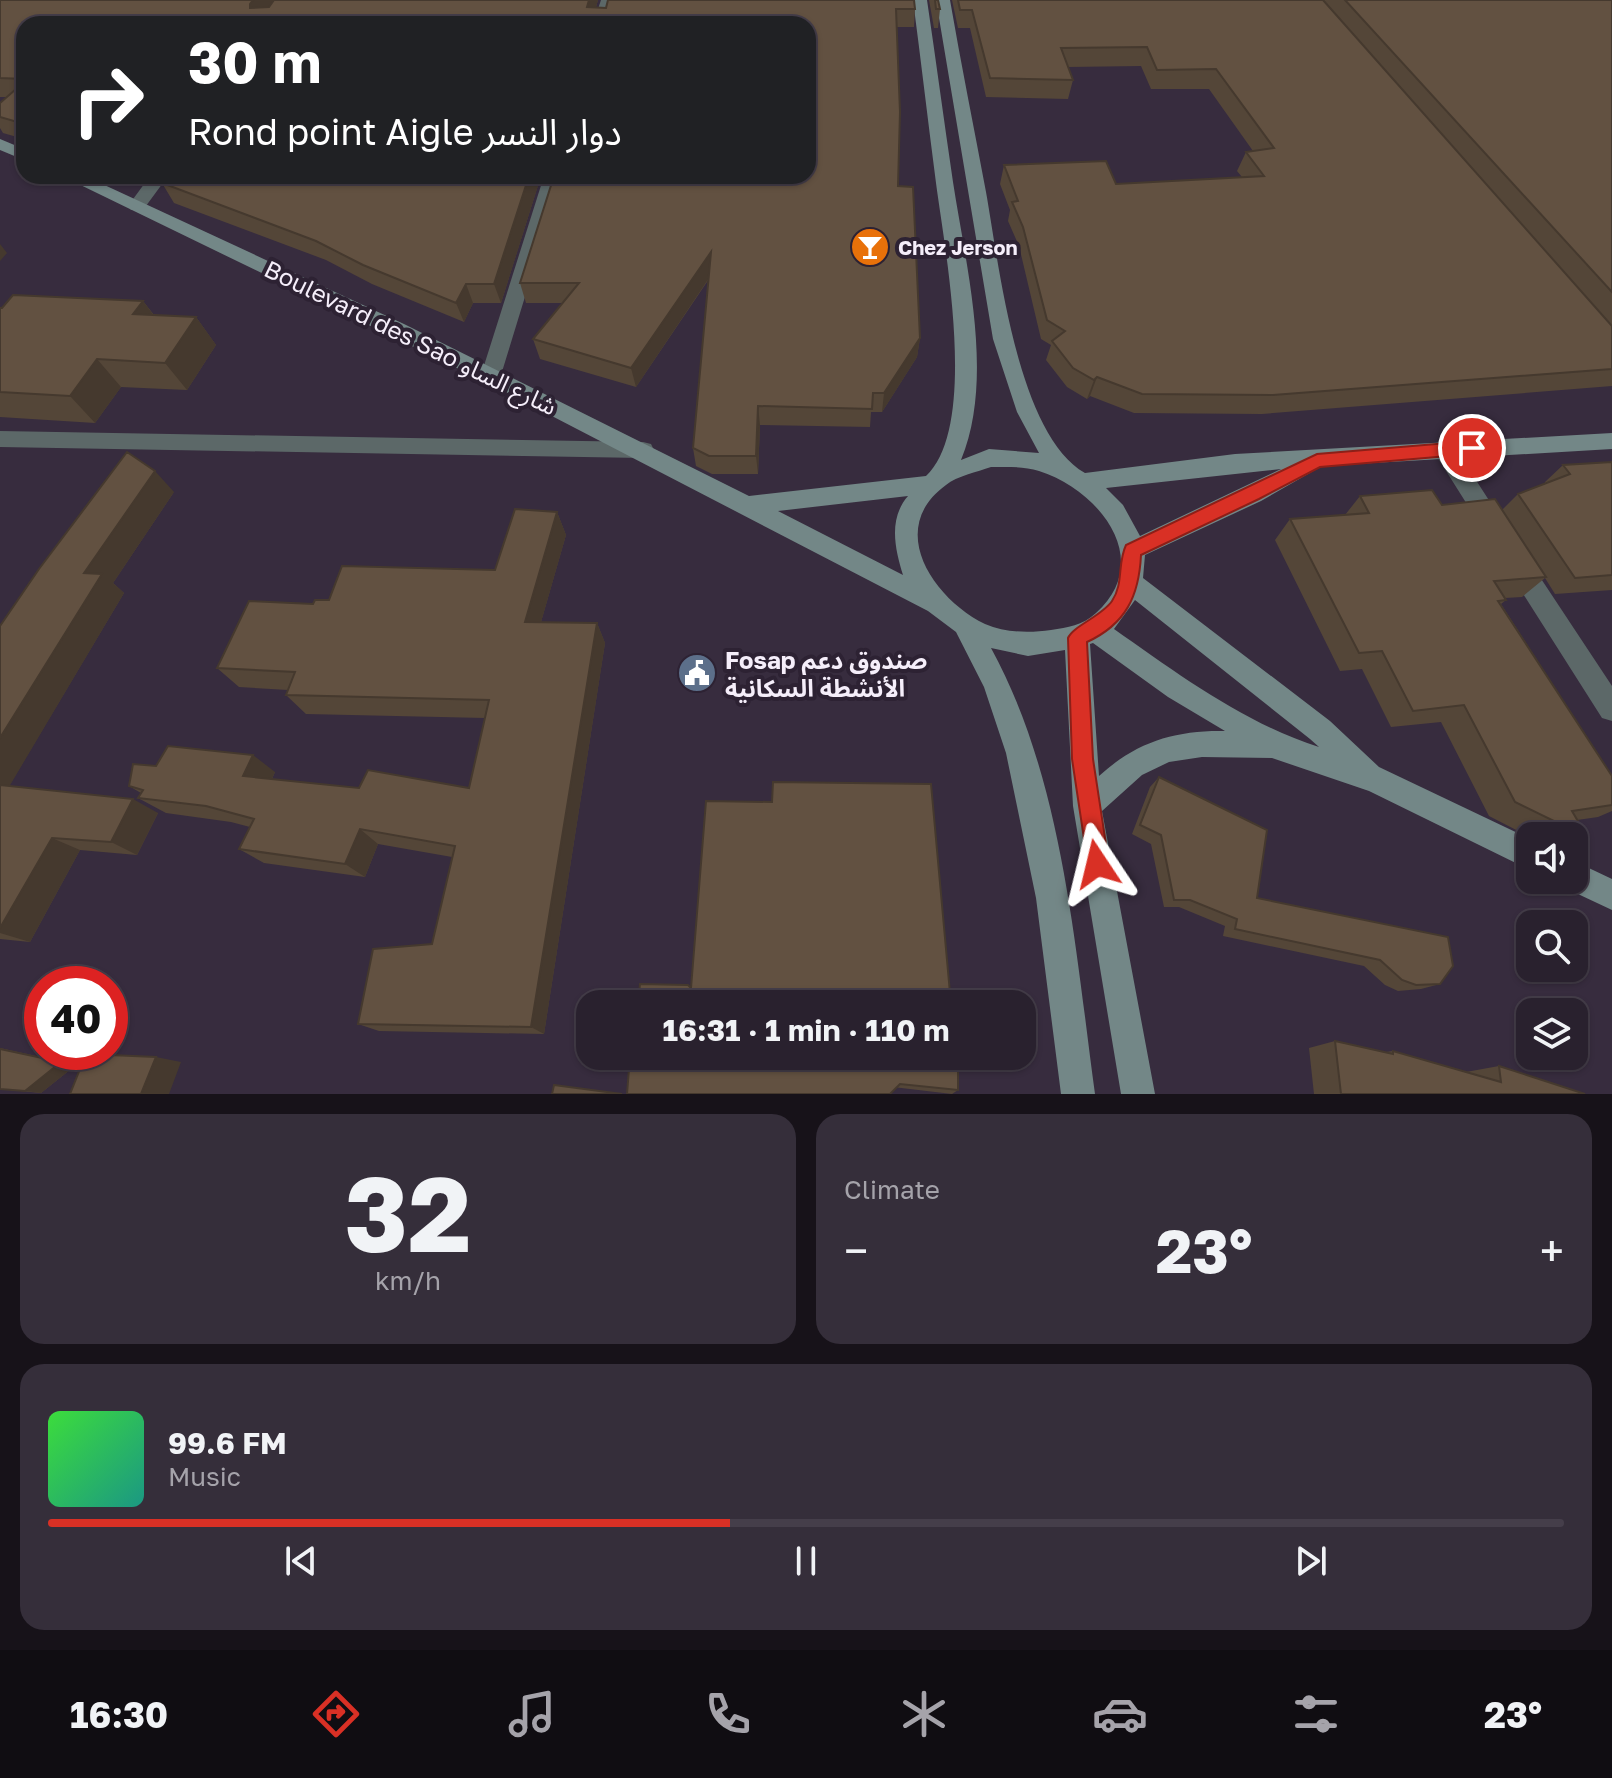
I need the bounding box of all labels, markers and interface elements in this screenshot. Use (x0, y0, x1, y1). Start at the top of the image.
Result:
text: 30 m (188, 28, 322, 95)
icon: right (56, 48, 160, 152)
text: Rond point Aigle دوار النسر (188, 110, 622, 153)
bar icon: Chez Jerson (849, 226, 891, 268)
place label: Chez Jerson (898, 235, 1018, 259)
street label: Boulevard des Sao شارع الساو (258, 253, 562, 424)
pin (1438, 414, 1506, 482)
icon: arrive (1450, 426, 1494, 470)
place label: Fosap صندوق دعم الأنشطة السكانية (725, 645, 927, 703)
public building icon: Fosap صندوق دعم الأنشطة السكانية (676, 652, 718, 694)
position arrow (1055, 822, 1139, 906)
map controls (1516, 822, 1588, 1070)
button: sound (1516, 822, 1588, 894)
button: search (1516, 910, 1588, 982)
speed limit sign: 40 (24, 966, 128, 1070)
button: layers (1516, 998, 1588, 1070)
text: 16:31 · 1 min · 110 m (663, 1012, 949, 1048)
text: 32 (345, 1150, 471, 1275)
text: Climate (844, 1174, 940, 1205)
text: 23° (1156, 1214, 1252, 1286)
text: − (844, 1224, 868, 1277)
text: + (1540, 1224, 1564, 1277)
text: km/h (375, 1265, 441, 1296)
text: 99.6 FM (168, 1425, 287, 1461)
text: Music (168, 1461, 241, 1492)
icon: previous (279, 1539, 323, 1583)
icon: pause (784, 1539, 828, 1583)
icon: next (1289, 1539, 1333, 1583)
icon: directions (308, 1686, 364, 1742)
icon: music (504, 1686, 560, 1742)
icon: phone (700, 1686, 756, 1742)
icon: climate (896, 1686, 952, 1742)
icon: car (1092, 1686, 1148, 1742)
icon: filters (1288, 1686, 1344, 1742)
text: 16:30 (70, 1693, 168, 1736)
text: 23° (1484, 1693, 1542, 1736)

